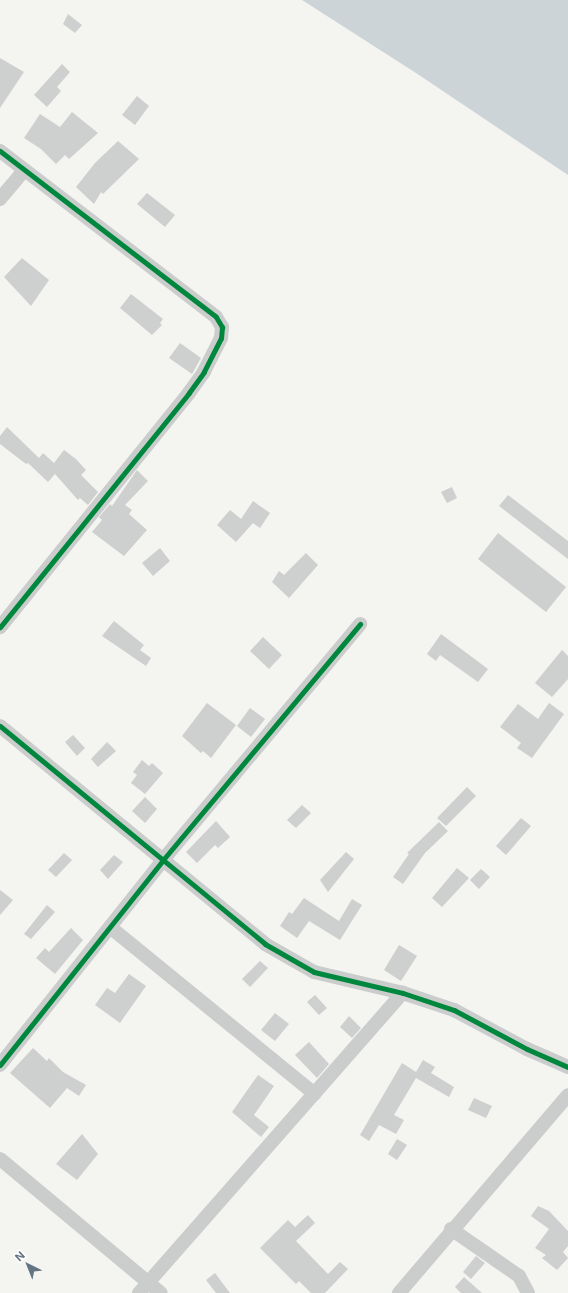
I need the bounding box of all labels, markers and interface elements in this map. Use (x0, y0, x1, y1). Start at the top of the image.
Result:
north arrow (8, 1245, 48, 1285)
text: N (12, 1248, 28, 1264)

